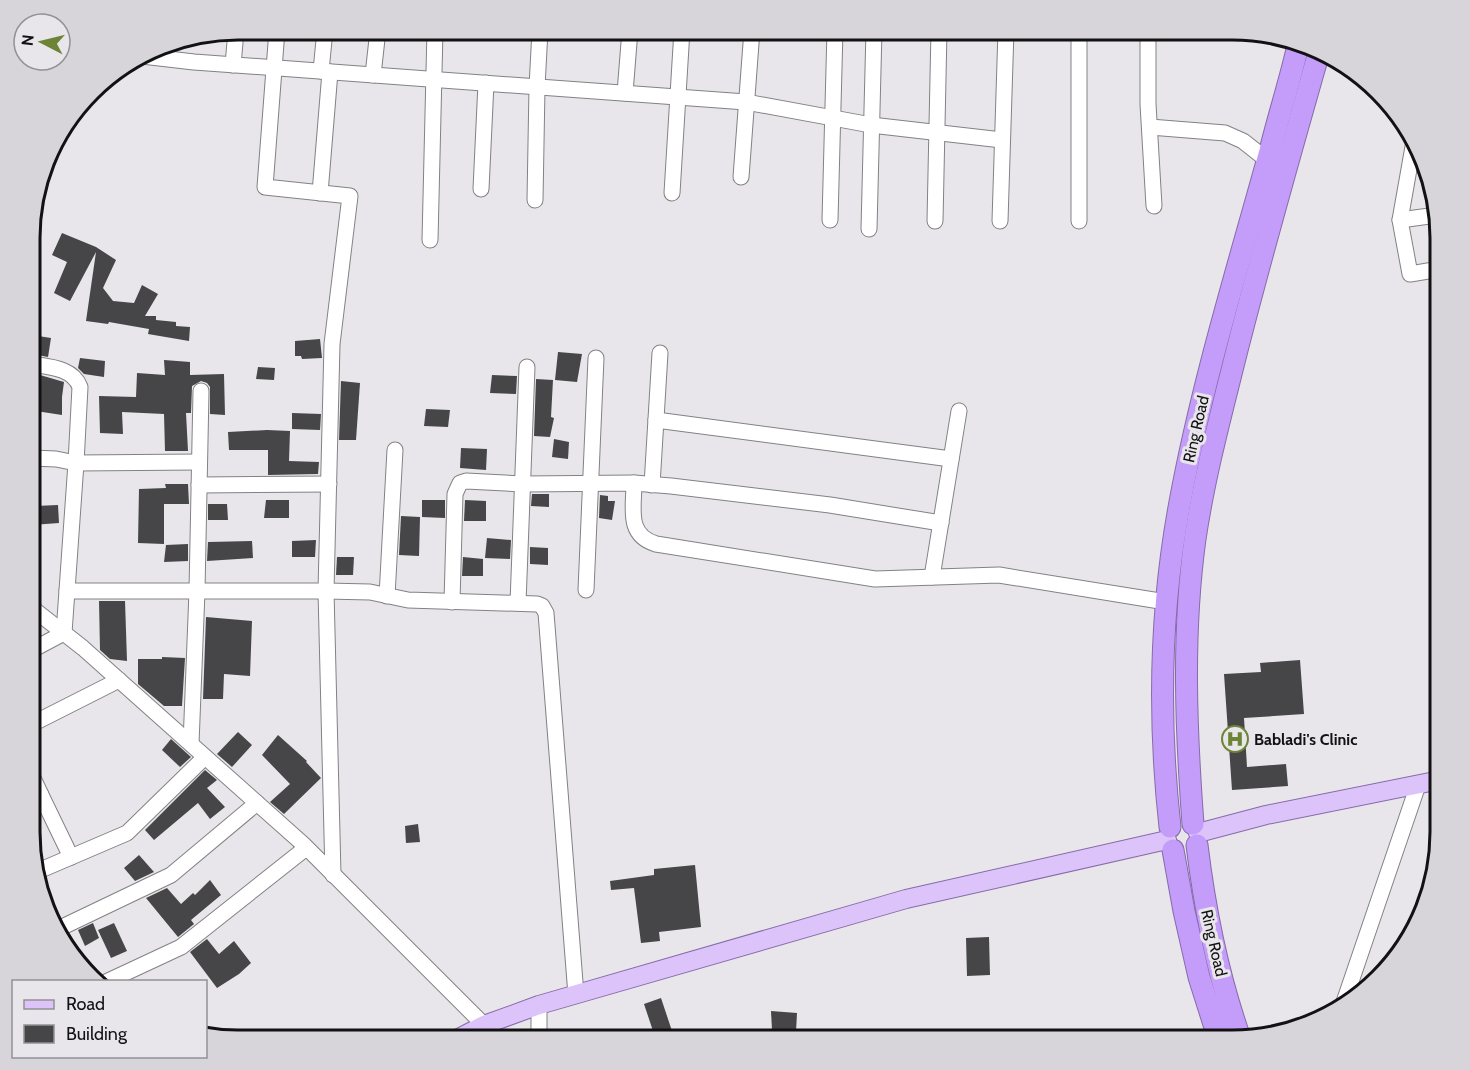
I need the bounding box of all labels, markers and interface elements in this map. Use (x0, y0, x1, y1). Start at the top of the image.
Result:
north arrow (12, 12, 72, 72)
text: N (17, 33, 38, 47)
street label: Ring Road (1179, 394, 1213, 464)
hospital icon: Babladi's Clinic (1220, 724, 1250, 754)
place label: Babladi's Clinic (1254, 730, 1357, 749)
street label: Ring Road (1197, 908, 1231, 978)
legend (12, 980, 207, 1058)
text: Road (66, 993, 105, 1015)
text: Building (66, 1023, 128, 1045)

